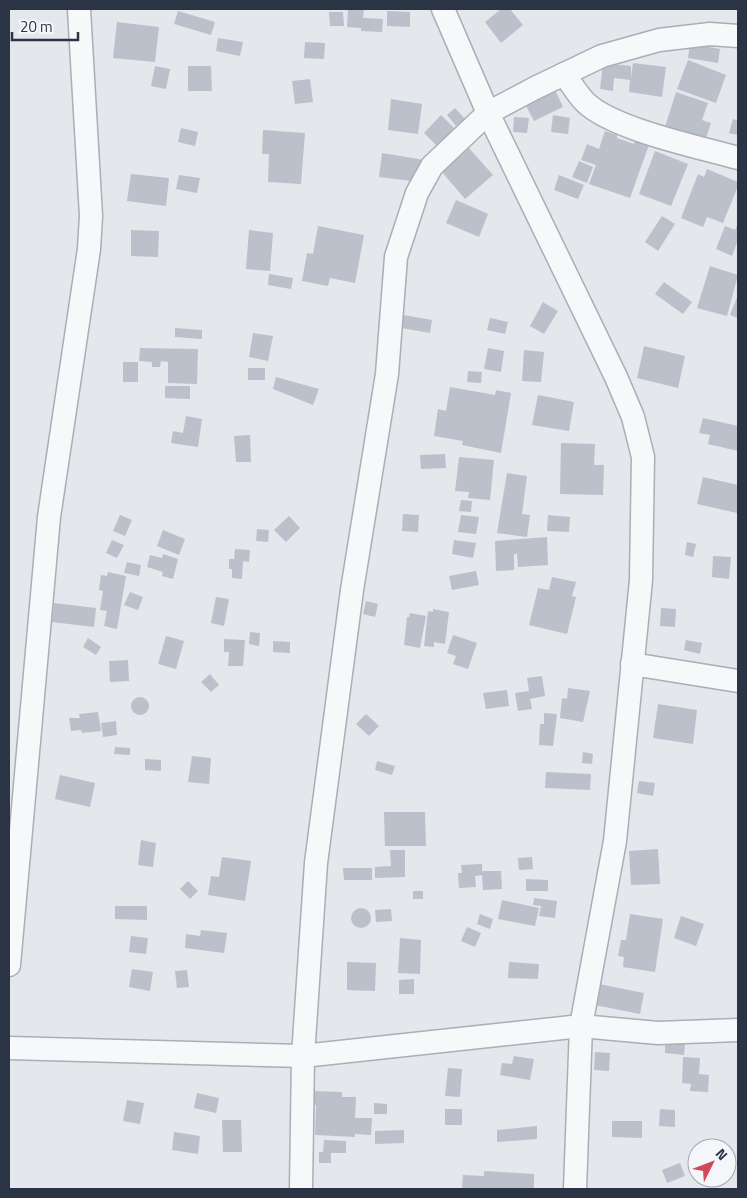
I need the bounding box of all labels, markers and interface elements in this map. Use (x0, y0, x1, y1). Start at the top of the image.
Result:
scale bar (12, 10, 79, 42)
text: 20 m (20, 15, 53, 38)
north arrow (687, 1138, 737, 1188)
text: N (711, 1143, 733, 1165)

